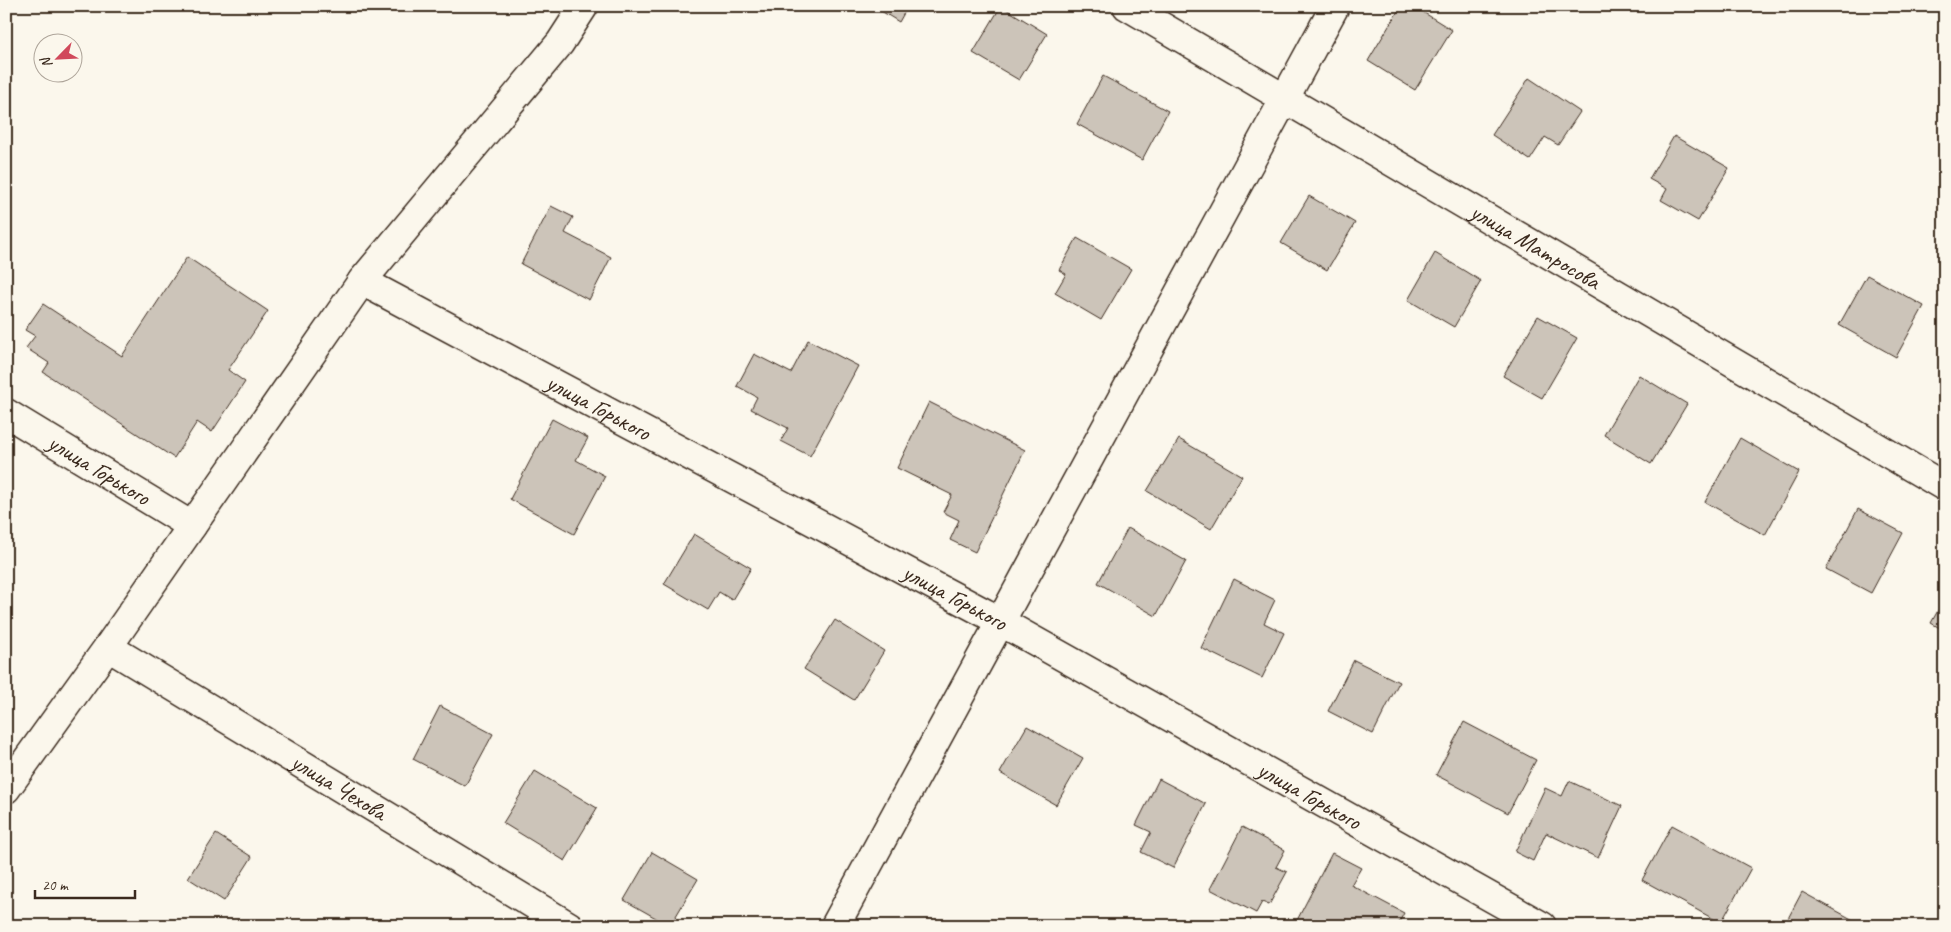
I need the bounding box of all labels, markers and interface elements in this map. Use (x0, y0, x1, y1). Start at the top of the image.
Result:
north arrow (32, 32, 82, 82)
text: N (36, 54, 56, 71)
street label: улица Матросова (1464, 195, 1607, 297)
street label: улица Горького (539, 366, 657, 448)
street label: улица Горького (41, 426, 157, 513)
street label: улица Горького (896, 556, 1014, 638)
street label: улица Чехова (284, 745, 394, 828)
street label: улица Горького (1251, 753, 1368, 837)
scale bar (35, 867, 135, 899)
text: 20 m (42, 876, 69, 895)

